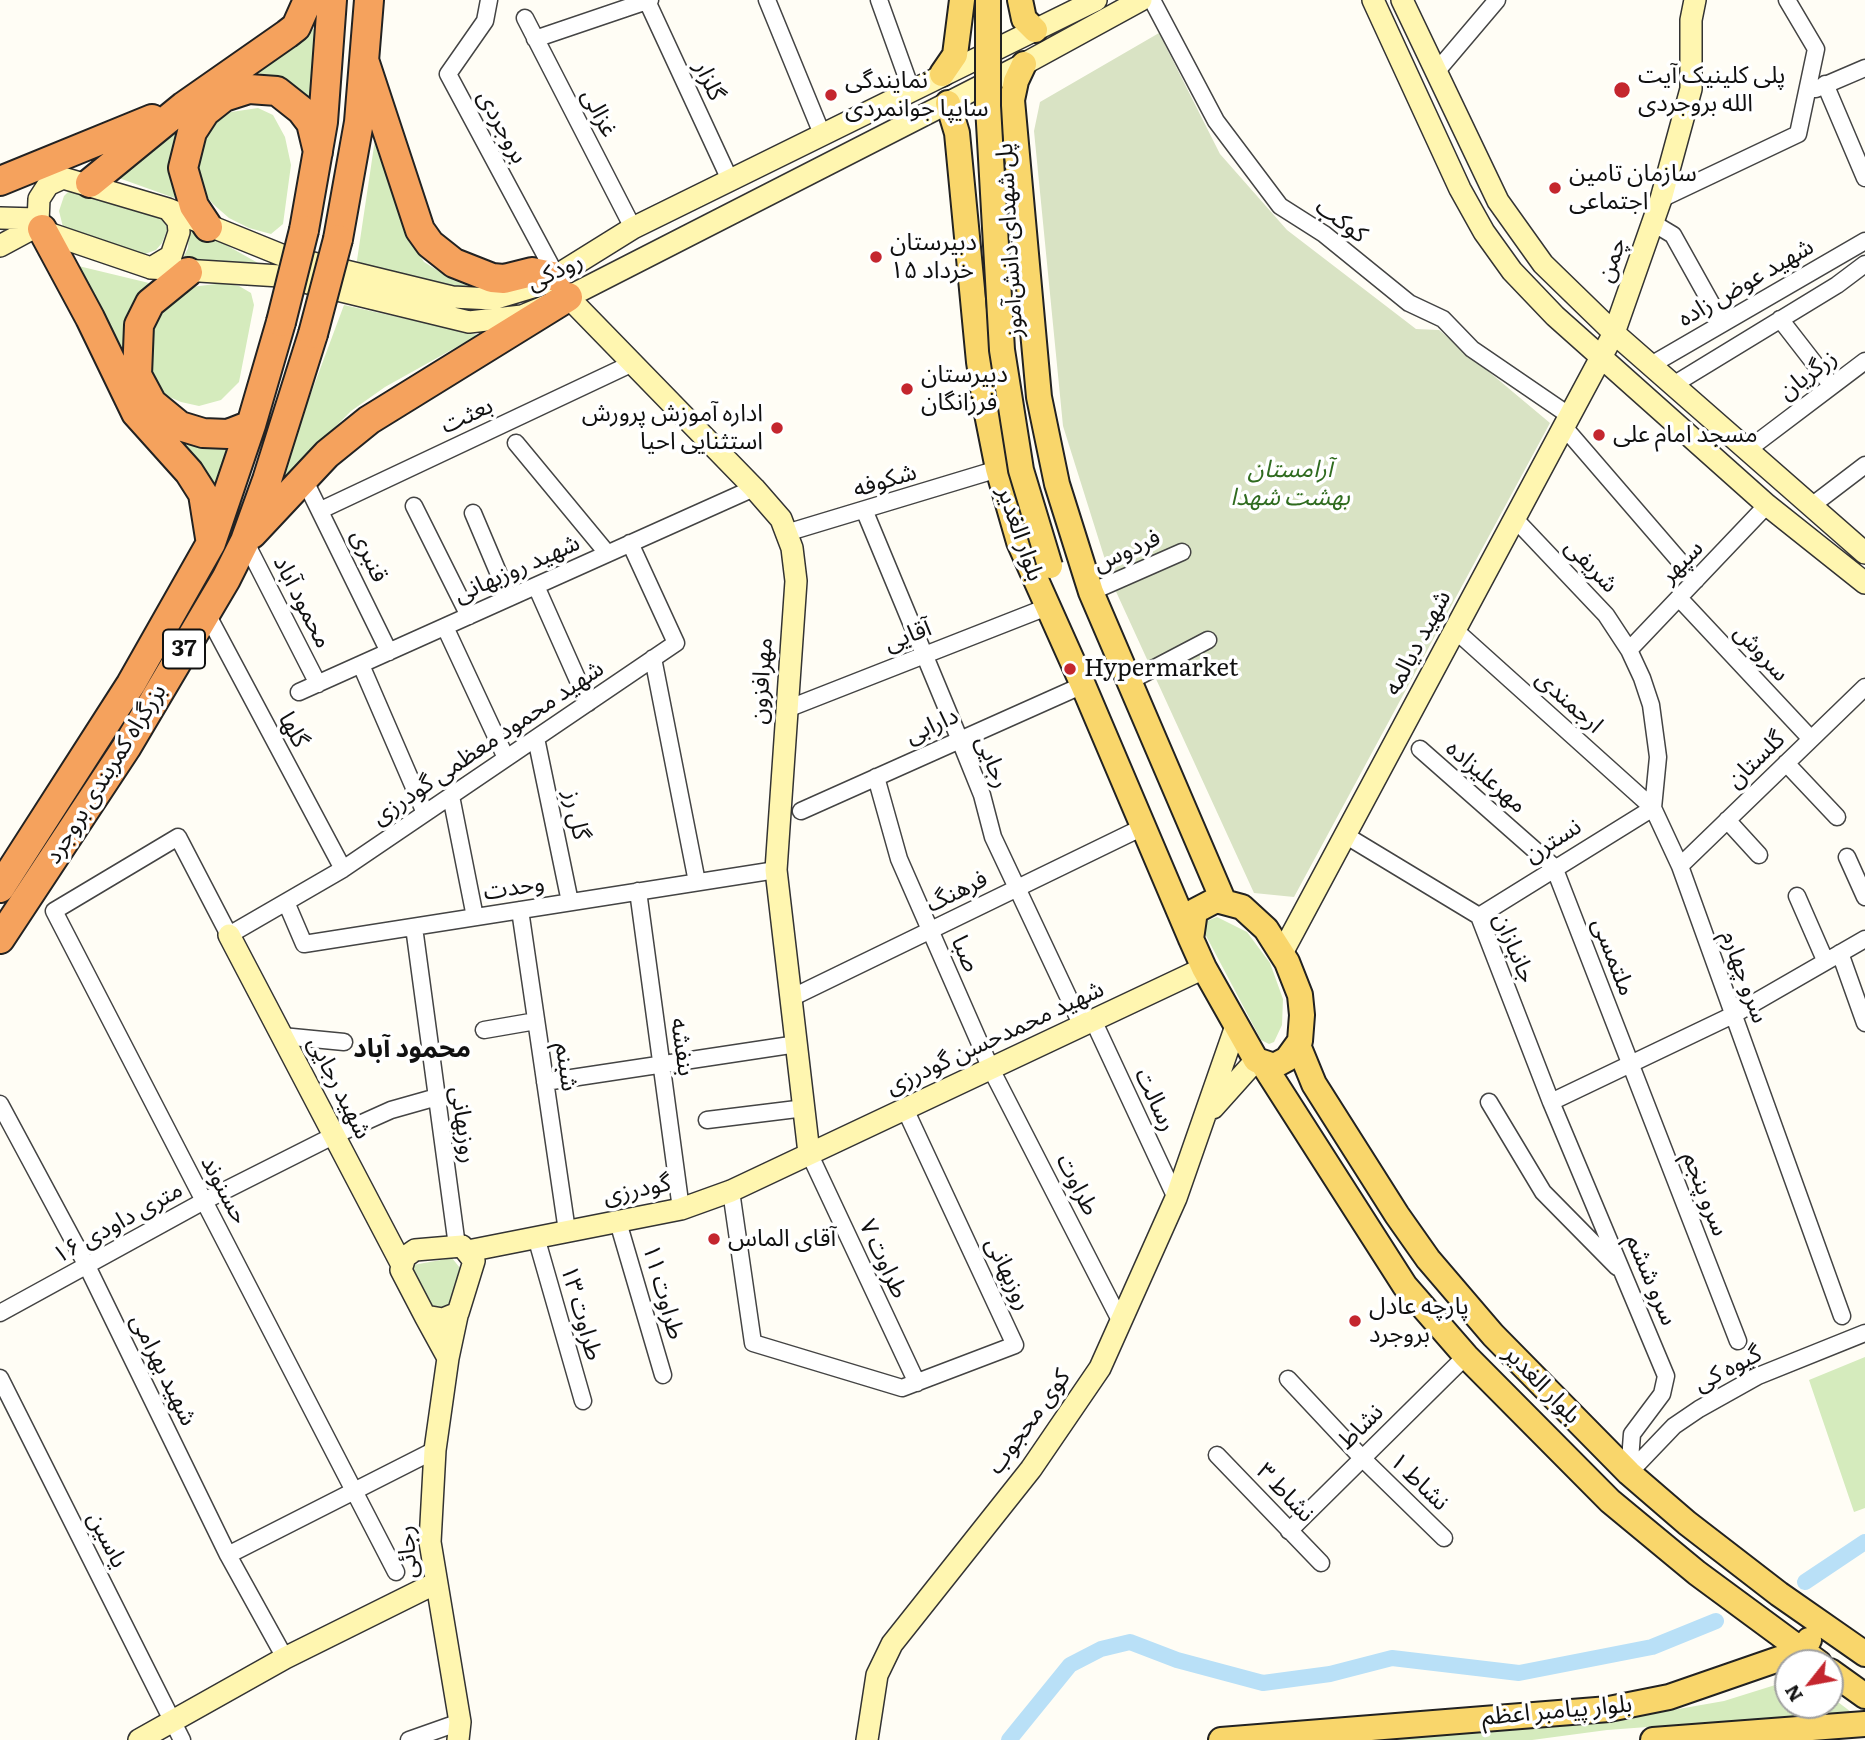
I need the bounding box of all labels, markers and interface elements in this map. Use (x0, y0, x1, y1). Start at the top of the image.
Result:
street label: گلزار (687, 57, 731, 105)
place label: پلی کلینیک آیت الله بروجردی (1638, 62, 1785, 118)
place label: نمایندگی سایپا جوانمردی (845, 67, 989, 123)
marker: پلی کلینیک آیت الله بروجردی (1612, 80, 1632, 100)
street label: غزالی (575, 84, 623, 142)
street label: بروجردی (471, 85, 533, 169)
marker: نمایندگی سایپا جوانمردی (823, 87, 839, 103)
street label: پل شهدای دانش‌آموز (991, 142, 1029, 338)
place label: سازمان تامین اجتماعی (1569, 160, 1697, 216)
marker: سازمان تامین اجتماعی (1547, 180, 1563, 196)
street label: کوکب (1309, 192, 1373, 250)
place label: دبیرستان ۱۵ خرداد (890, 229, 977, 285)
street label: شهید عوض زاده (1673, 232, 1819, 334)
street label: چمن (1591, 234, 1633, 286)
street label: رودکی (522, 247, 588, 297)
marker: دبیرستان ۱۵ خرداد (868, 249, 884, 265)
street label: زرگریان (1773, 344, 1843, 406)
place label: دبیرستان فرزانگان (921, 361, 1008, 417)
marker: دبیرستان فرزانگان (899, 381, 915, 397)
street label: بعثت (436, 392, 498, 440)
place label: اداره آموزش پرورش استثنایی احیا (582, 400, 763, 456)
marker: اداره آموزش پرورش استثنایی احیا (769, 420, 785, 436)
place label: مسجد امام علی (1613, 421, 1758, 449)
marker: مسجد امام علی (1591, 427, 1607, 443)
park label: آرامستان بهشت شهدا (1230, 456, 1350, 512)
street label: شکوفه (850, 458, 920, 504)
street label: بلوار الغدیر (990, 483, 1050, 585)
street label: فردوس (1089, 523, 1165, 579)
street label: قنبری (344, 525, 394, 587)
street label: شهید روزبهانی (450, 528, 584, 610)
street label: شریفی (1558, 533, 1624, 599)
street label: سپهر (1654, 534, 1710, 590)
street label: محمود آباد (267, 551, 337, 653)
street label: شهید دیالمه (1378, 586, 1458, 700)
street label: آقایی (880, 614, 936, 658)
street label: سروش (1727, 618, 1795, 688)
road number: 37 (163, 629, 205, 668)
street label: مهرافزون (745, 637, 779, 725)
street label: شهید محمود معظمی گودرزی (366, 654, 610, 832)
place label: Hypermarket (1084, 655, 1238, 683)
marker: Hypermarket (1062, 661, 1078, 677)
street label: ارجمندی (1529, 664, 1609, 740)
street label: بزرگراه کمربندی بروجرد (39, 679, 173, 869)
street label: دارابی (901, 702, 963, 750)
street label: گلها (272, 707, 314, 753)
street label: گلستان (1721, 725, 1791, 795)
street label: رجایی (969, 732, 1015, 792)
street label: مهرعلیزاده (1440, 734, 1532, 820)
street label: گل رز (557, 788, 595, 842)
street label: نسترن (1519, 812, 1587, 870)
street label: فرهنگ (922, 865, 992, 919)
street label: وحدت (481, 869, 547, 907)
street label: جانبازان (1486, 909, 1542, 987)
street label: ملتمسی (1585, 914, 1641, 1000)
street label: سرو چهارم (1714, 927, 1774, 1027)
street label: صبا (944, 931, 986, 977)
street label: شهید محمدحسن گودرزی (881, 975, 1109, 1101)
street label: بنفشه (664, 1016, 700, 1078)
street label: شهید رجایی (301, 1032, 377, 1144)
district label: محمود آباد (353, 1033, 471, 1065)
street label: شبنم (548, 1041, 584, 1093)
street label: رسالت (1128, 1064, 1182, 1136)
street label: روزبهانی (443, 1085, 483, 1165)
street label: سرو پنجم (1676, 1148, 1734, 1240)
street label: طراوت (1049, 1149, 1105, 1221)
street label: حسنوند (194, 1151, 254, 1229)
street label: گودرزی (600, 1169, 674, 1211)
street label: ۱۶ متری داودی (48, 1176, 188, 1270)
street label: طراوت ۷ (852, 1215, 914, 1303)
place label: آقای الماس (728, 1225, 836, 1253)
street label: سرو ششم (1619, 1230, 1683, 1330)
marker: آقای الماس (706, 1231, 722, 1247)
street label: روزبهانی (979, 1233, 1037, 1315)
street label: طراوت ۱۱ (636, 1241, 690, 1343)
street label: طراوت ۱۳ (554, 1262, 608, 1364)
place label: پارچه عادل بروجرد (1369, 1293, 1469, 1349)
street label: شهید بهرامی (124, 1309, 202, 1431)
marker: پارچه عادل بروجرد (1347, 1313, 1363, 1329)
street label: بلوار الغدیر (1498, 1340, 1586, 1430)
street label: گیوه کی (1689, 1340, 1767, 1398)
street label: کوی محجوب (981, 1364, 1077, 1480)
street label: نشاط (1332, 1398, 1390, 1456)
street label: نشاط ۱ (1383, 1447, 1455, 1517)
street label: نشاط ۳ (1250, 1457, 1320, 1529)
street label: یاسین (81, 1507, 133, 1573)
street label: رجائی (392, 1525, 424, 1579)
north arrow (1774, 1649, 1844, 1719)
text: N (1777, 1680, 1809, 1708)
street label: بلوار پیامبر اعظم (1481, 1690, 1633, 1732)

